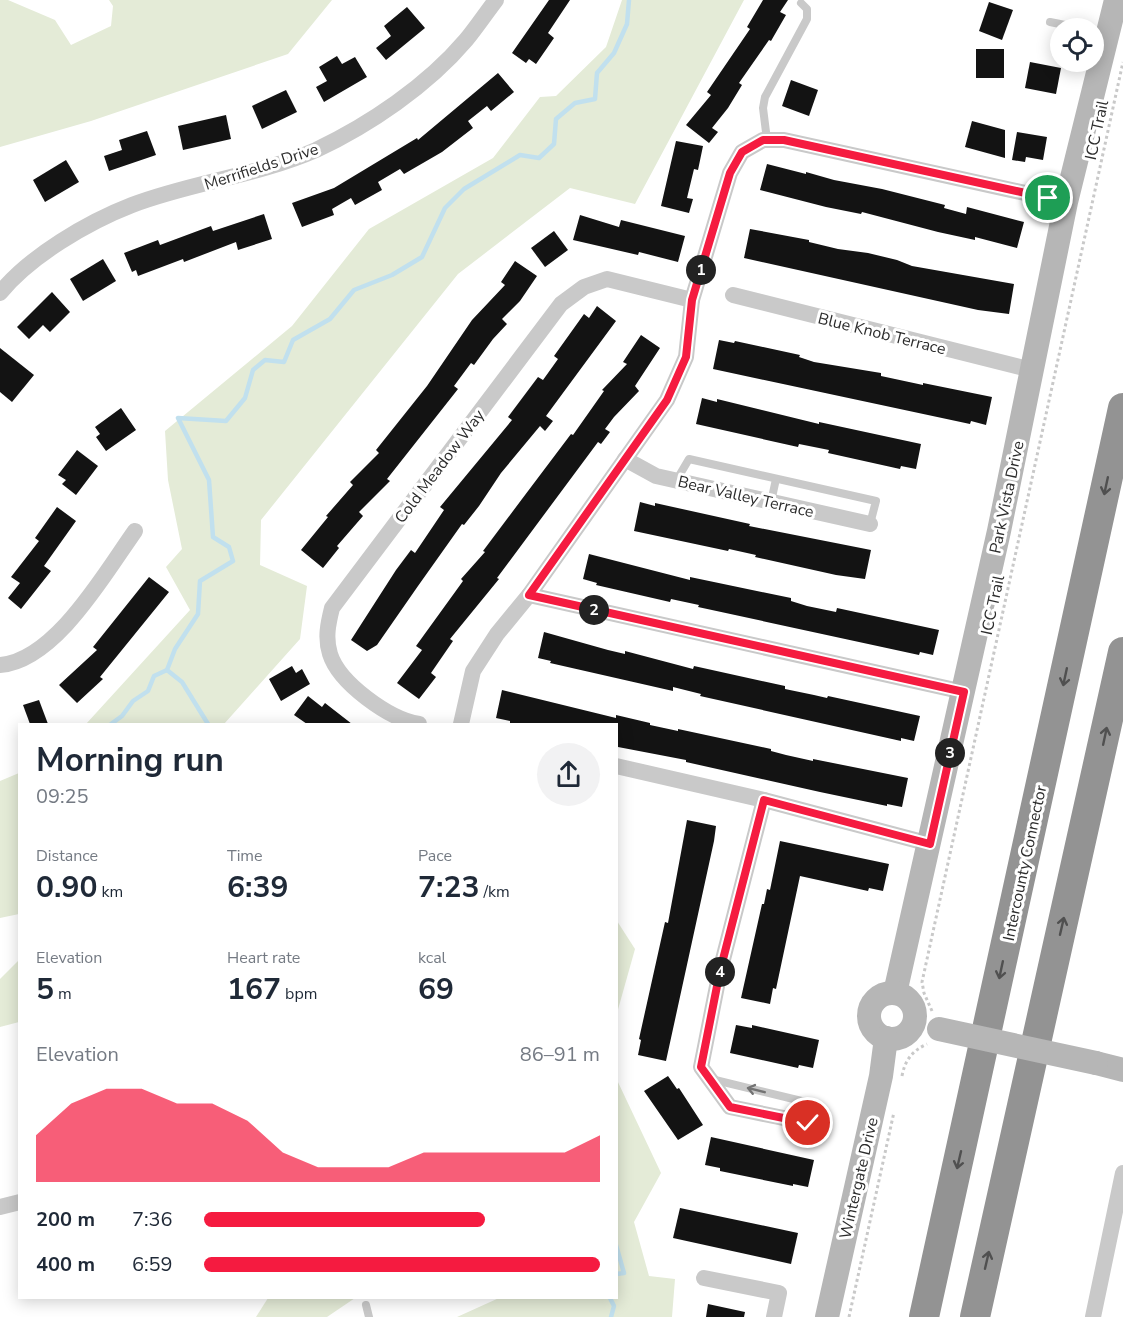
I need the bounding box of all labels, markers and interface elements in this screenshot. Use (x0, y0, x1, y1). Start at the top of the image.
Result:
map controls (1050, 18, 1104, 72)
button: locate (1050, 18, 1104, 72)
street label: ICC Trail (1080, 98, 1114, 162)
street label: Merrifields Drive (202, 138, 321, 196)
pin (1022, 172, 1073, 223)
icon: arrive (1031, 181, 1064, 214)
pin: 1 (686, 255, 716, 285)
text: 1 (696, 259, 706, 281)
street label: Blue Knob Terrace (815, 307, 948, 361)
street label: Cold Meadow Way (390, 405, 490, 528)
street label: Park Vista Drive (984, 439, 1030, 556)
street label: Bear Valley Terrace (676, 471, 816, 523)
one-way arrow (1100, 476, 1111, 495)
street label: ICC Trail (976, 573, 1010, 637)
pin: 2 (579, 595, 609, 625)
text: 2 (589, 599, 599, 621)
one-way arrow (1059, 666, 1070, 686)
one-way arrow (1100, 727, 1111, 746)
text: Morning run (36, 738, 224, 783)
pin: 3 (935, 738, 965, 768)
text: 3 (945, 742, 955, 764)
button: share (537, 743, 600, 806)
text: 09:25 (36, 783, 89, 810)
street label: Intercounty Connector (998, 783, 1052, 943)
text: Distance (36, 845, 98, 867)
text: Time (227, 845, 263, 867)
text: Pace (418, 845, 452, 867)
text: 0.90 (36, 867, 97, 908)
text: 6:39 (227, 867, 288, 908)
text: 7:23 (418, 867, 479, 908)
text: km (97, 881, 123, 903)
text: /km (479, 881, 510, 903)
one-way arrow (1057, 917, 1069, 936)
text: Elevation (36, 947, 102, 969)
text: Heart rate (227, 947, 300, 969)
text: kcal (418, 947, 446, 969)
pin: 4 (705, 957, 735, 987)
one-way arrow (995, 960, 1006, 979)
text: 4 (715, 961, 725, 983)
text: 5 (36, 969, 54, 1010)
text: 167 (227, 969, 281, 1010)
text: 69 (418, 969, 454, 1010)
text: m (54, 983, 72, 1005)
text: bpm (281, 983, 317, 1005)
text: Elevation (36, 1041, 119, 1068)
text: 86–91 m (520, 1041, 600, 1068)
one-way arrow (747, 1083, 766, 1095)
pin (782, 1097, 833, 1148)
icon: check (791, 1106, 824, 1139)
street label: Wintergate Drive (834, 1115, 884, 1241)
one-way arrow (953, 1150, 964, 1170)
text: 200 m (36, 1206, 95, 1233)
text: 7:36 (132, 1206, 173, 1233)
text: 400 m (36, 1251, 95, 1278)
text: 6:59 (132, 1251, 173, 1278)
one-way arrow (982, 1251, 994, 1270)

